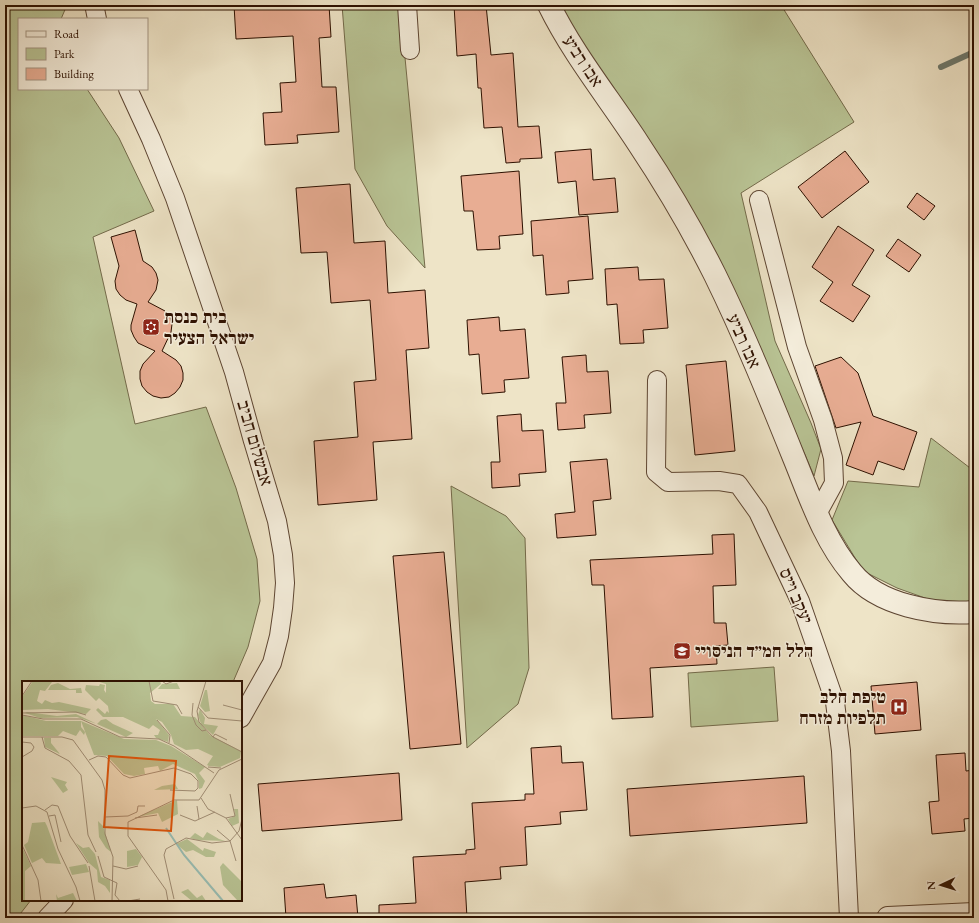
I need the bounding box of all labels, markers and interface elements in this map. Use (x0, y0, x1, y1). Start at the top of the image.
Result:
legend (18, 18, 148, 90)
text: Road (54, 26, 80, 42)
street label: אבו רביע (558, 30, 609, 91)
text: Park (54, 46, 75, 62)
text: Building (54, 66, 95, 82)
place label: בית כנסת ישראל הצעיר (164, 305, 254, 349)
street label: אבו רביע (722, 310, 767, 372)
synagogue icon: בית כנסת ישראל הצעיר (141, 317, 161, 337)
street label: אבשלום חביב (232, 397, 279, 488)
street label: יעקב וייס (774, 564, 819, 627)
place label: הלל חמ״ד הניסויי (695, 639, 813, 662)
school or university icon: הלל חמ״ד הניסויי (672, 641, 692, 661)
inset map (22, 681, 242, 901)
place label: טיפת חלב תלפיות מזרח (799, 685, 886, 729)
hospital icon: טיפת חלב תלפיות מזרח (889, 697, 909, 717)
north arrow (921, 865, 961, 905)
text: N (924, 881, 938, 891)

